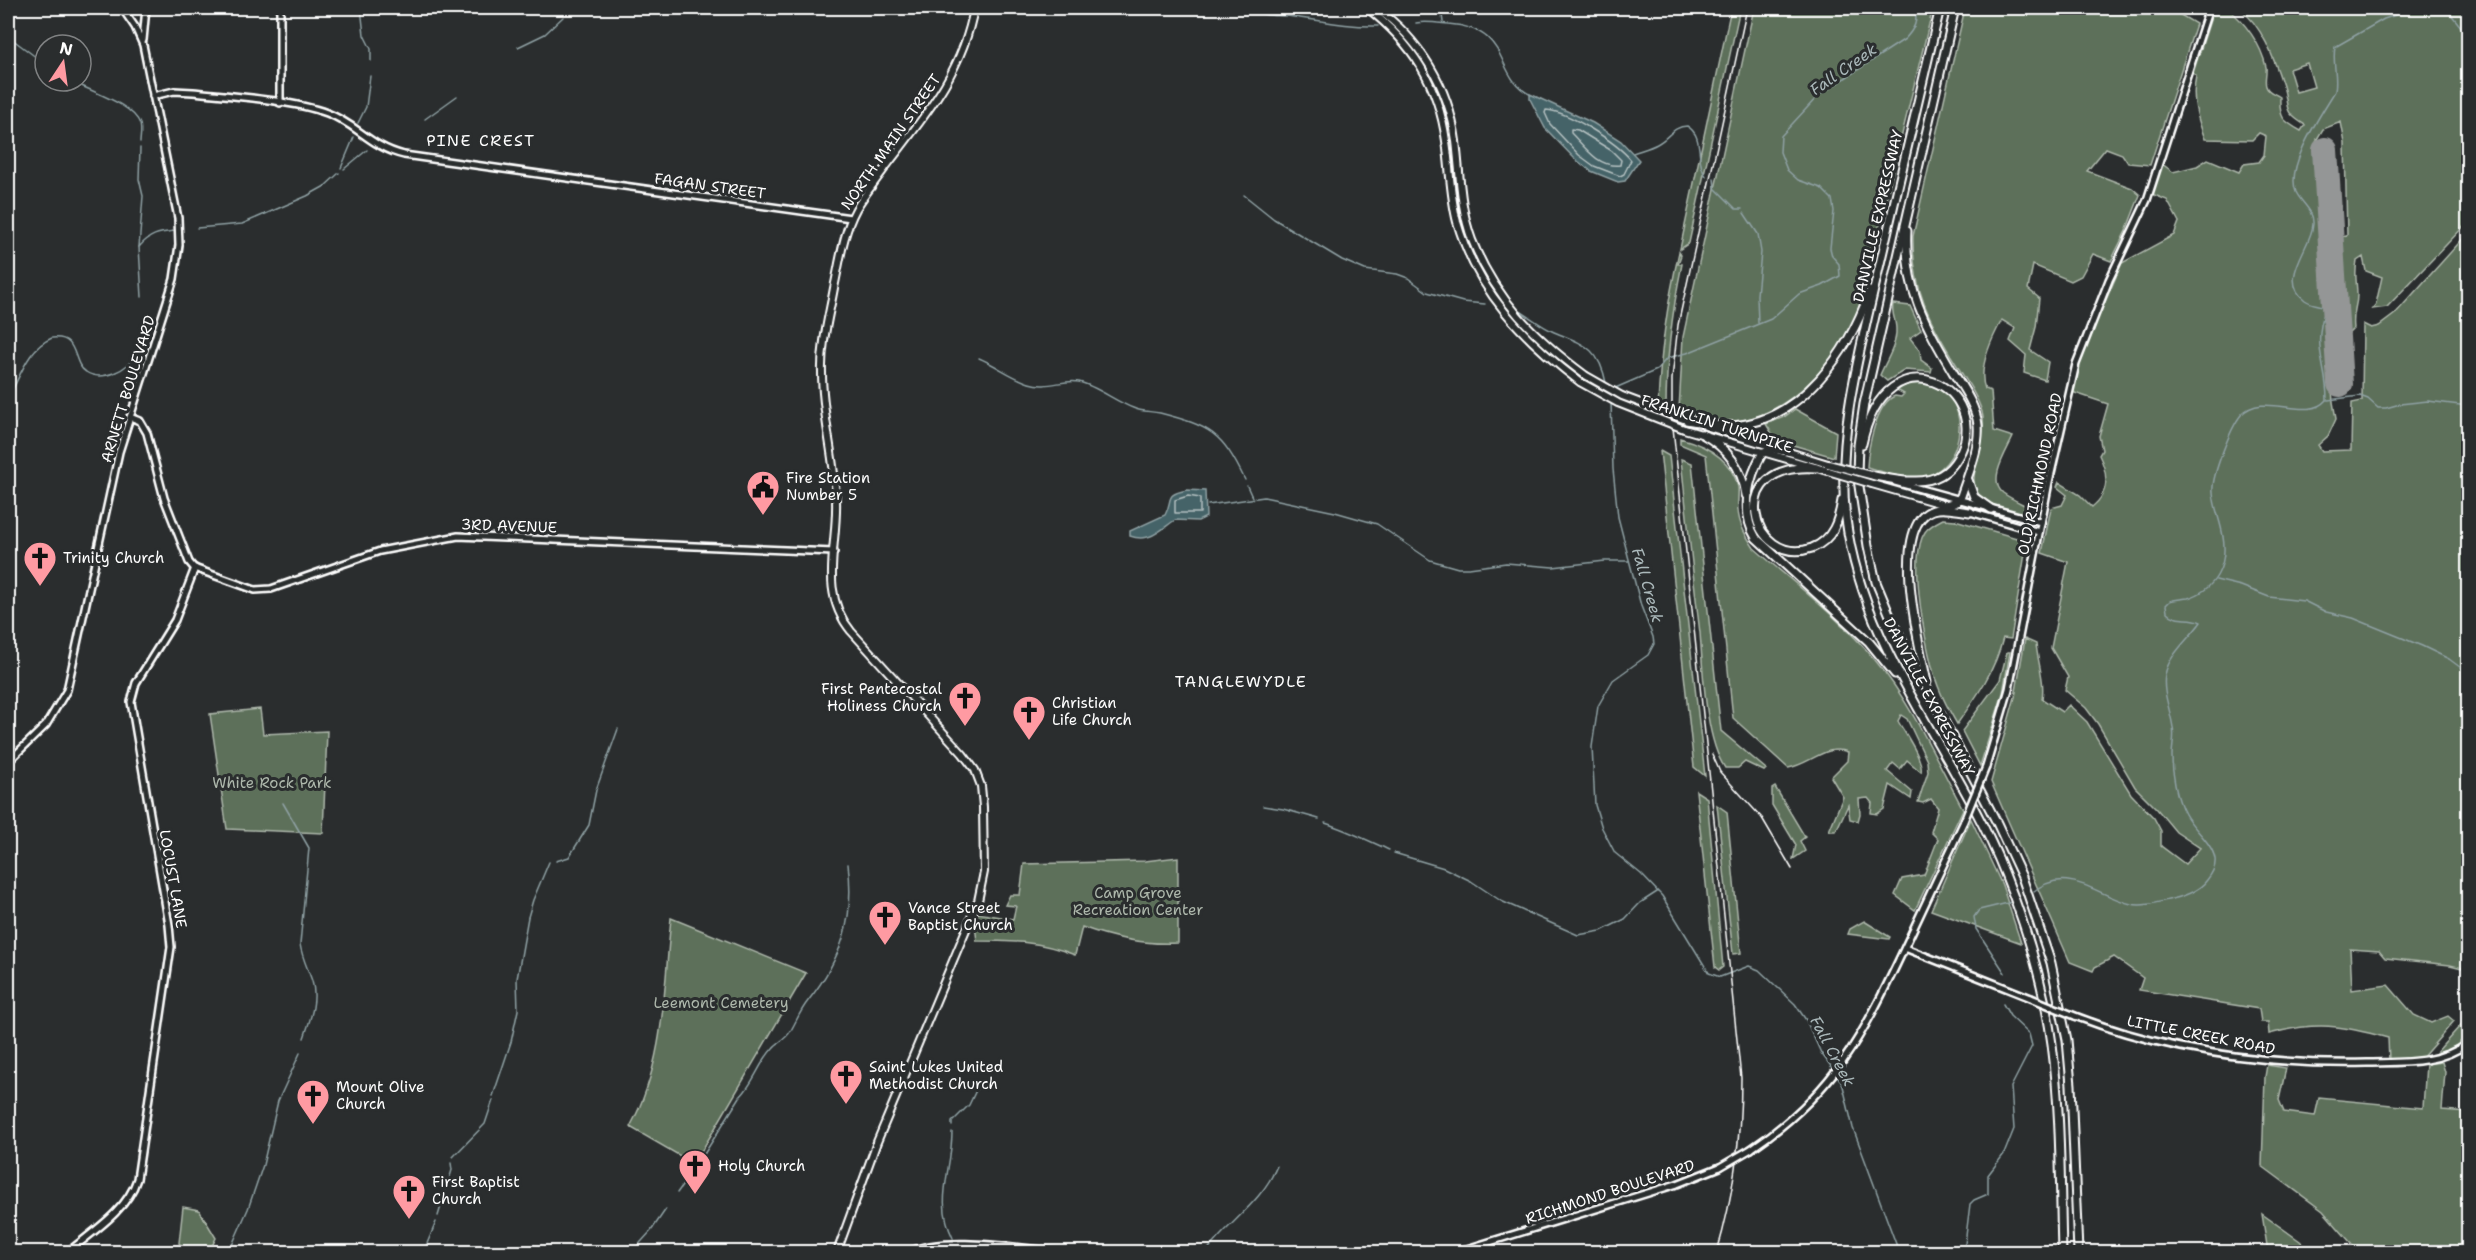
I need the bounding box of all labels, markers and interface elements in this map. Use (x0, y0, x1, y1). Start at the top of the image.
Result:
north arrow (33, 33, 93, 93)
text: N (58, 37, 75, 61)
water label: Fall Creek (1806, 39, 1881, 100)
street label: NORTH MAIN STREET (836, 70, 946, 214)
street label: DANVILLE EXPRESSWAY (1848, 128, 1908, 304)
district label: PINE CREST (426, 130, 536, 151)
street label: FAGAN STREET (653, 168, 767, 204)
street label: ARNETT BOULEVARD (96, 313, 160, 465)
street label: FRANKLIN TURNPIKE (1638, 390, 1796, 458)
street label: OLD RICHMOND ROAD (2013, 391, 2067, 557)
place label: Fire Station Number 5 (786, 468, 870, 505)
public building icon: Fire Station Number 5 (745, 469, 781, 516)
street label: 3RD AVENUE (460, 514, 558, 538)
church icon: Trinity Church (22, 540, 58, 587)
water label: Fall Creek (1627, 545, 1668, 625)
place label: Trinity Church (63, 548, 164, 568)
street label: DANVILLE EXPRESSWAY (1879, 614, 1979, 780)
district label: TANGLEWYDLE (1175, 671, 1307, 692)
place label: First Pentecostal Holiness Church (821, 679, 942, 716)
church icon: First Pentecostal Holiness Church (947, 680, 983, 727)
place label: Christian Life Church (1052, 693, 1132, 730)
church icon: Christian Life Church (1011, 694, 1047, 741)
park label: White Rock Park (212, 773, 332, 793)
street label: LOCUST LANE (154, 828, 192, 930)
park label: Camp Grove Recreation Center (1073, 883, 1203, 920)
place label: Vance Street Baptist Church (908, 898, 1013, 935)
church icon: Vance Street Baptist Church (867, 899, 903, 946)
park label: Leemont Cemetery (653, 993, 789, 1013)
street label: LITTLE CREEK ROAD (2125, 1011, 2277, 1059)
water label: Fall Creek (1805, 1012, 1860, 1090)
place label: Saint Lukes United Methodist Church (869, 1057, 1004, 1094)
church icon: Saint Lukes United Methodist Church (828, 1058, 864, 1105)
place label: Mount Olive Church (336, 1077, 425, 1114)
church icon: Mount Olive Church (295, 1078, 331, 1125)
church icon: Holy Church (677, 1148, 713, 1195)
street label: RICHMOND BOULEVARD (1523, 1155, 1697, 1229)
place label: Holy Church (718, 1156, 805, 1176)
place label: First Baptist Church (432, 1172, 520, 1209)
church icon: First Baptist Church (391, 1173, 427, 1220)

